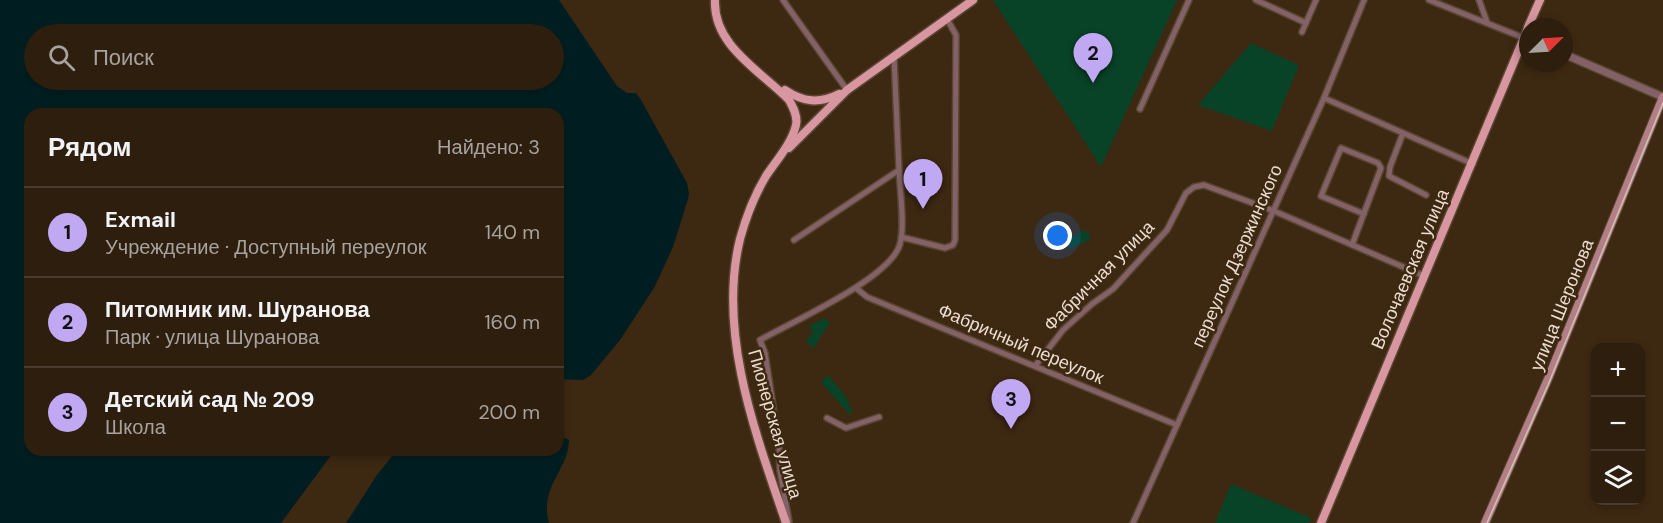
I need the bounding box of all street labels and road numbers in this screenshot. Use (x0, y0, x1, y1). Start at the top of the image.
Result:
street label: переулок Дзержинского (1186, 161, 1288, 351)
street label: Волочаевская улица (1365, 184, 1455, 353)
street label: Фабричная улица (1038, 215, 1160, 337)
street label: улица Шеронова (1525, 235, 1600, 374)
street label: Фабричный переулок (934, 298, 1108, 390)
street label: Пионерская улица (742, 347, 808, 502)

